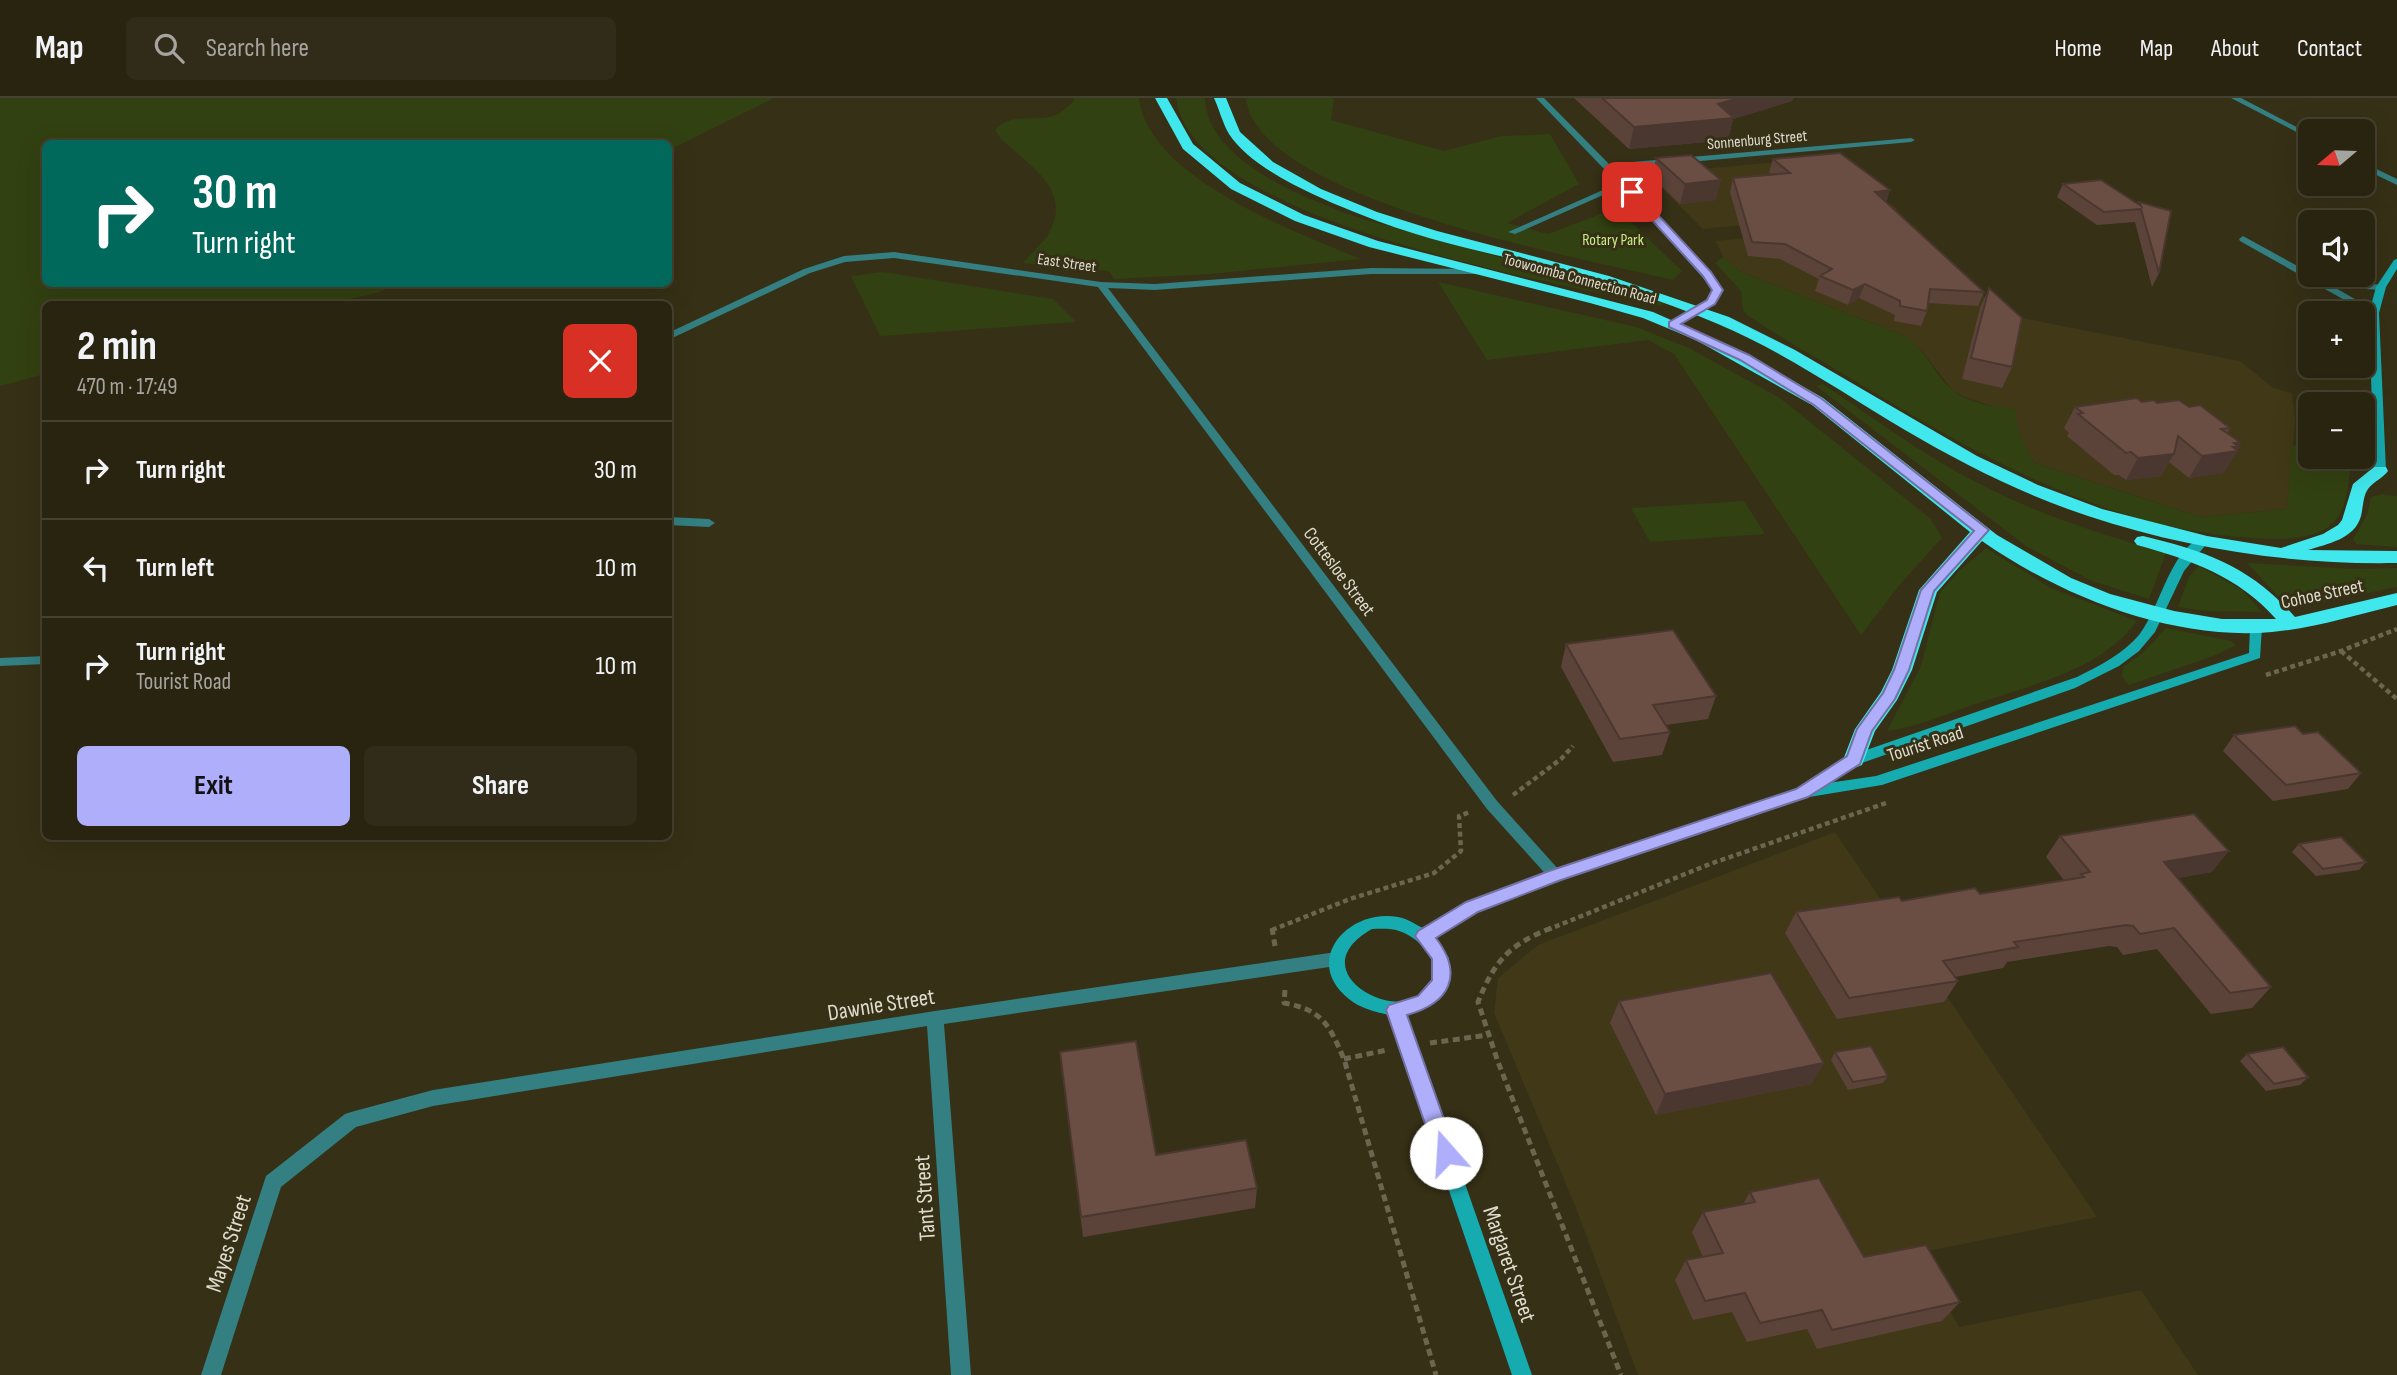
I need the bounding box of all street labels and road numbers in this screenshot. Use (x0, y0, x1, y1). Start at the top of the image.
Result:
street label: Sonnenburg Street (1706, 127, 1808, 154)
street label: East Street (1036, 250, 1098, 277)
street label: Toowoomba Connection Road (1501, 250, 1658, 309)
street label: Cottesloe Street (1298, 523, 1380, 621)
street label: Cohoe Street (2279, 574, 2366, 614)
street label: Tourist Road (1885, 721, 1966, 768)
street label: Dawnie Street (825, 983, 937, 1027)
street label: Tant Street (908, 1154, 942, 1242)
street label: Mayes Street (200, 1191, 258, 1296)
street label: Margaret Street (1476, 1203, 1542, 1326)

